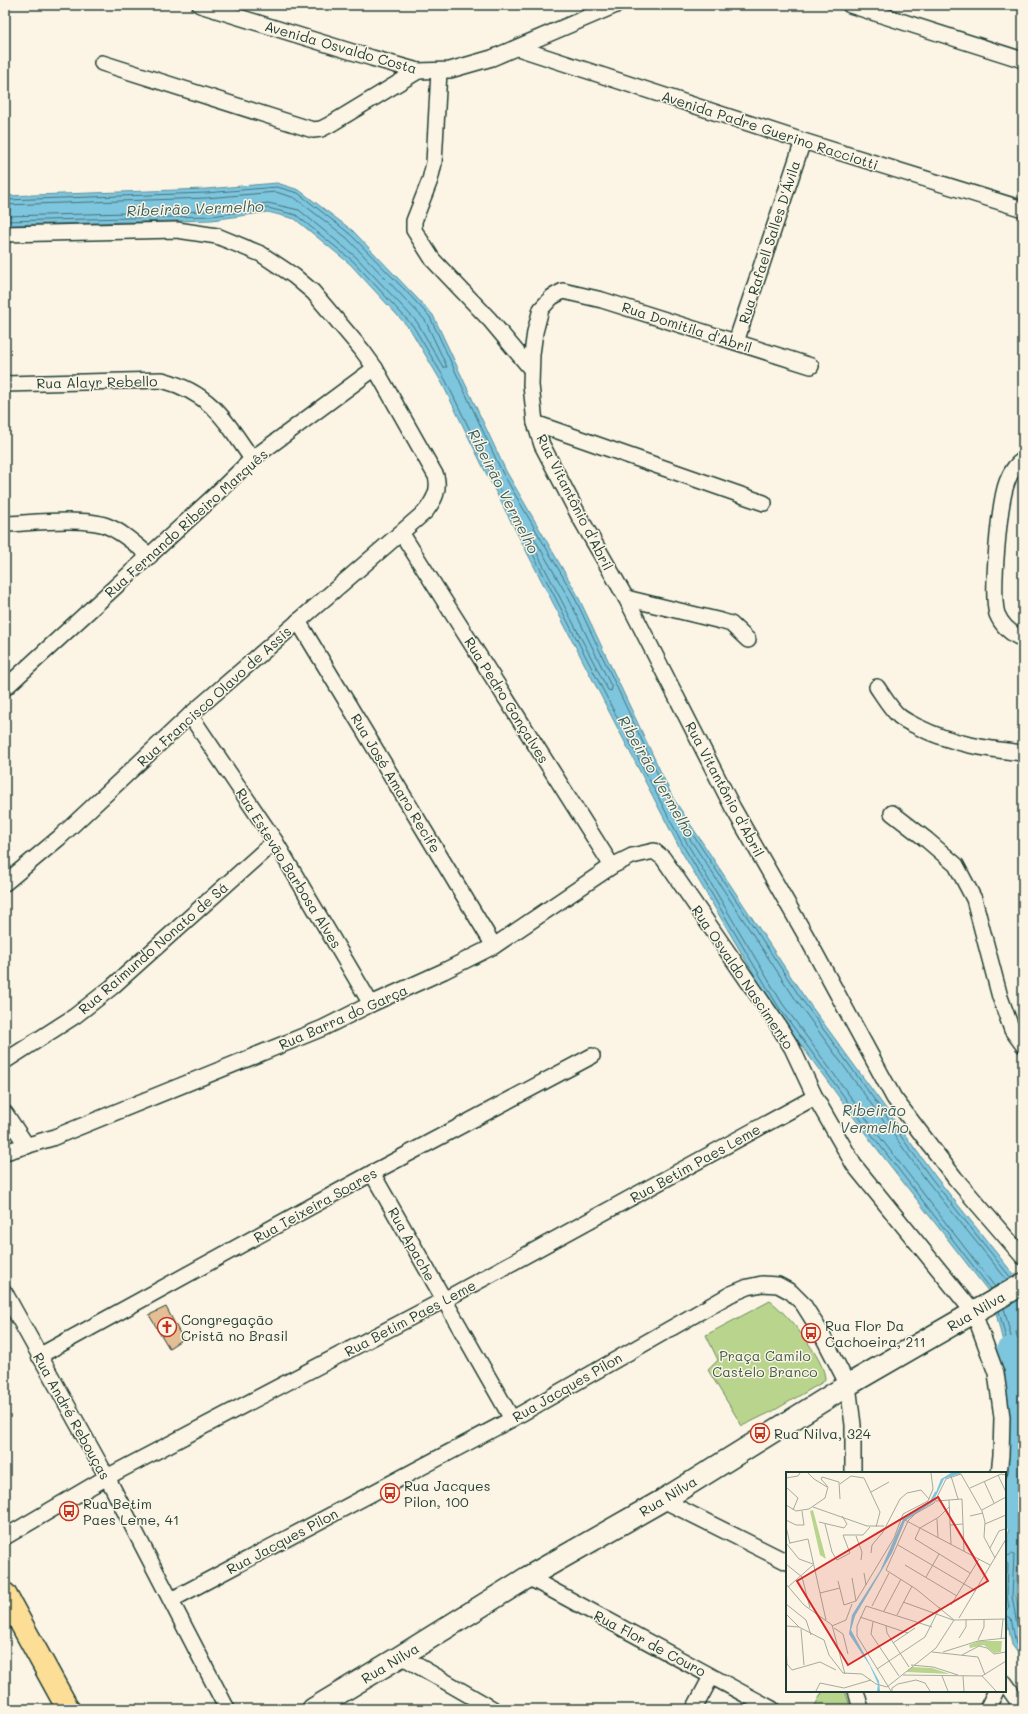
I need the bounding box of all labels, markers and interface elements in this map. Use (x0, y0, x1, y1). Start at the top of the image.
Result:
street label: Avenida Osvaldo Costa (263, 16, 419, 78)
street label: Avenida Padre Guerino Racciotti (659, 86, 881, 174)
street label: Rua Rafaell Salles D'Ávila (734, 158, 804, 326)
water label: Ribeirão Vermelho (126, 196, 264, 220)
street label: Rua Domitila d'Abril (620, 297, 754, 357)
street label: Rua Alayr Rebello (36, 371, 158, 393)
water label: Ribeirão Vermelho (464, 425, 544, 557)
street label: Rua Vitantônio d'Abril (532, 431, 618, 573)
street label: Rua Fernando Ribeiro Marquês (100, 445, 272, 601)
street label: Rua Francisco Olavo de Assis (133, 622, 295, 770)
street label: Rua Pedro Gonçalves (460, 633, 554, 767)
street label: Rua José Amaro Recife (347, 710, 445, 856)
water label: Ribeirão Vermelho (614, 712, 700, 841)
street label: Rua Vitantônio d'Abril (681, 718, 769, 860)
street label: Rua Estevão Barbosa Alves (232, 784, 346, 952)
street label: Rua Raimundo Nonato de Sá (74, 878, 232, 1018)
street label: Rua Osvaldo Nascimento (688, 901, 798, 1053)
street label: Rua Barra do Garça (276, 980, 410, 1054)
water label: Ribeirão Vermelho (839, 1100, 909, 1137)
street label: Rua Betim Paes Leme (626, 1119, 764, 1207)
street label: Rua Teixeira Soares (250, 1163, 380, 1247)
street label: Rua Apache (384, 1204, 440, 1284)
street label: Rua Betim Paes Leme (341, 1275, 479, 1361)
street label: Rua Nilva (943, 1287, 1009, 1335)
place label: Congregação Cristã no Brasil (181, 1310, 288, 1345)
church icon: Congregação Cristã no Brasil (156, 1316, 178, 1338)
place label: Rua Flor Da Cachoeira, 211 (825, 1316, 926, 1351)
bus stop icon: Rua Flor Da Cachoeira, 211 (800, 1322, 822, 1344)
park label: Praça Camilo Castelo Branco (712, 1346, 818, 1381)
street label: Rua Jacques Pilon (509, 1348, 625, 1426)
street label: Rua André Rebouças (29, 1349, 115, 1483)
bus stop icon: Rua Nilva, 324 (749, 1422, 771, 1444)
place label: Rua Nilva, 324 (774, 1424, 872, 1443)
street label: Rua Nilva (636, 1471, 700, 1521)
inset map (786, 1472, 1006, 1692)
place label: Rua Jacques Pilon, 100 (404, 1476, 491, 1511)
bus stop icon: Rua Jacques Pilon, 100 (379, 1482, 401, 1504)
place label: Rua Betim Paes Leme, 41 (83, 1494, 179, 1529)
bus stop icon: Rua Betim Paes Leme, 41 (58, 1500, 80, 1522)
street label: Rua Jacques Pilon (223, 1504, 341, 1578)
street label: Rua Flor de Couro (591, 1605, 709, 1681)
street label: Rua Nilva (358, 1638, 422, 1688)

